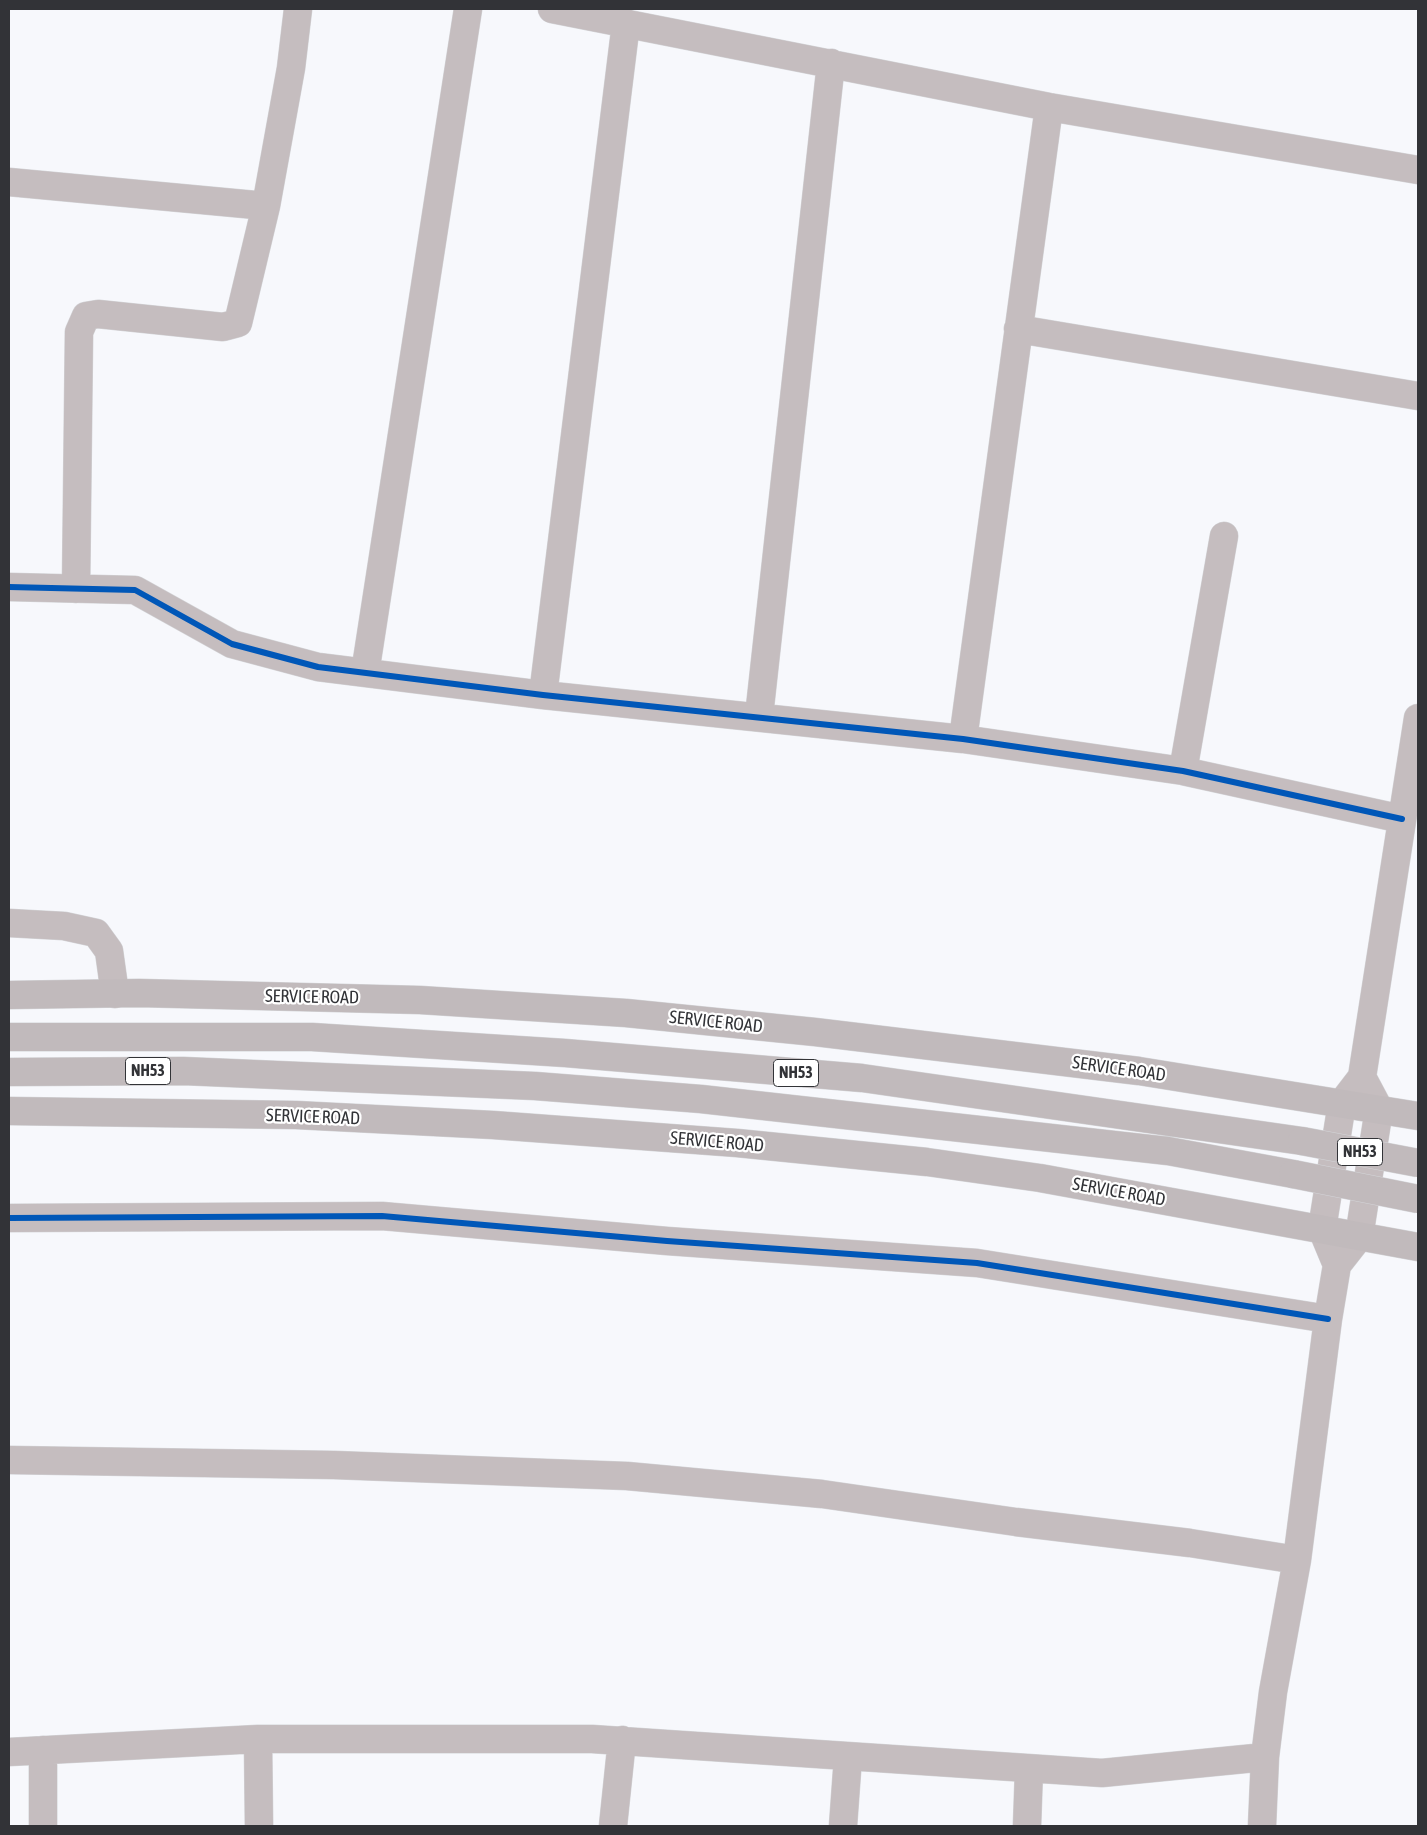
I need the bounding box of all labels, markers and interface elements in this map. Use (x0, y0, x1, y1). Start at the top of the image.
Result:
street label: SERVICE ROAD (265, 985, 359, 1009)
street label: SERVICE ROAD (668, 1006, 764, 1038)
street label: SERVICE ROAD (1071, 1052, 1167, 1086)
road number: NH53 (126, 1058, 170, 1084)
road number: NH53 (774, 1060, 818, 1086)
street label: SERVICE ROAD (266, 1105, 360, 1129)
street label: SERVICE ROAD (669, 1127, 765, 1157)
road number: NH53 (1338, 1138, 1382, 1166)
street label: SERVICE ROAD (1071, 1173, 1167, 1211)

